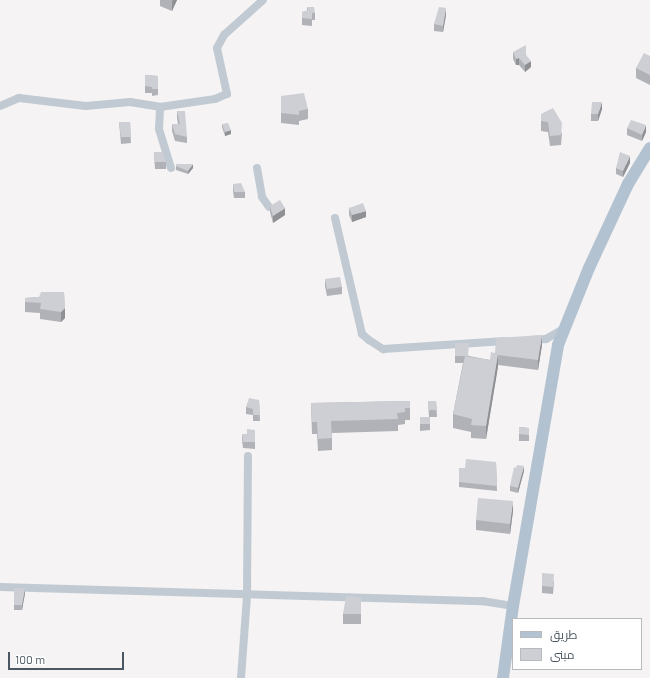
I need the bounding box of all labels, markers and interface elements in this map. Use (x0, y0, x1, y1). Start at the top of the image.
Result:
legend (512, 618, 642, 670)
text: طريق (550, 627, 577, 641)
scale bar (10, 644, 126, 670)
text: مبنى (550, 647, 575, 661)
text: 100 m (15, 652, 45, 666)

